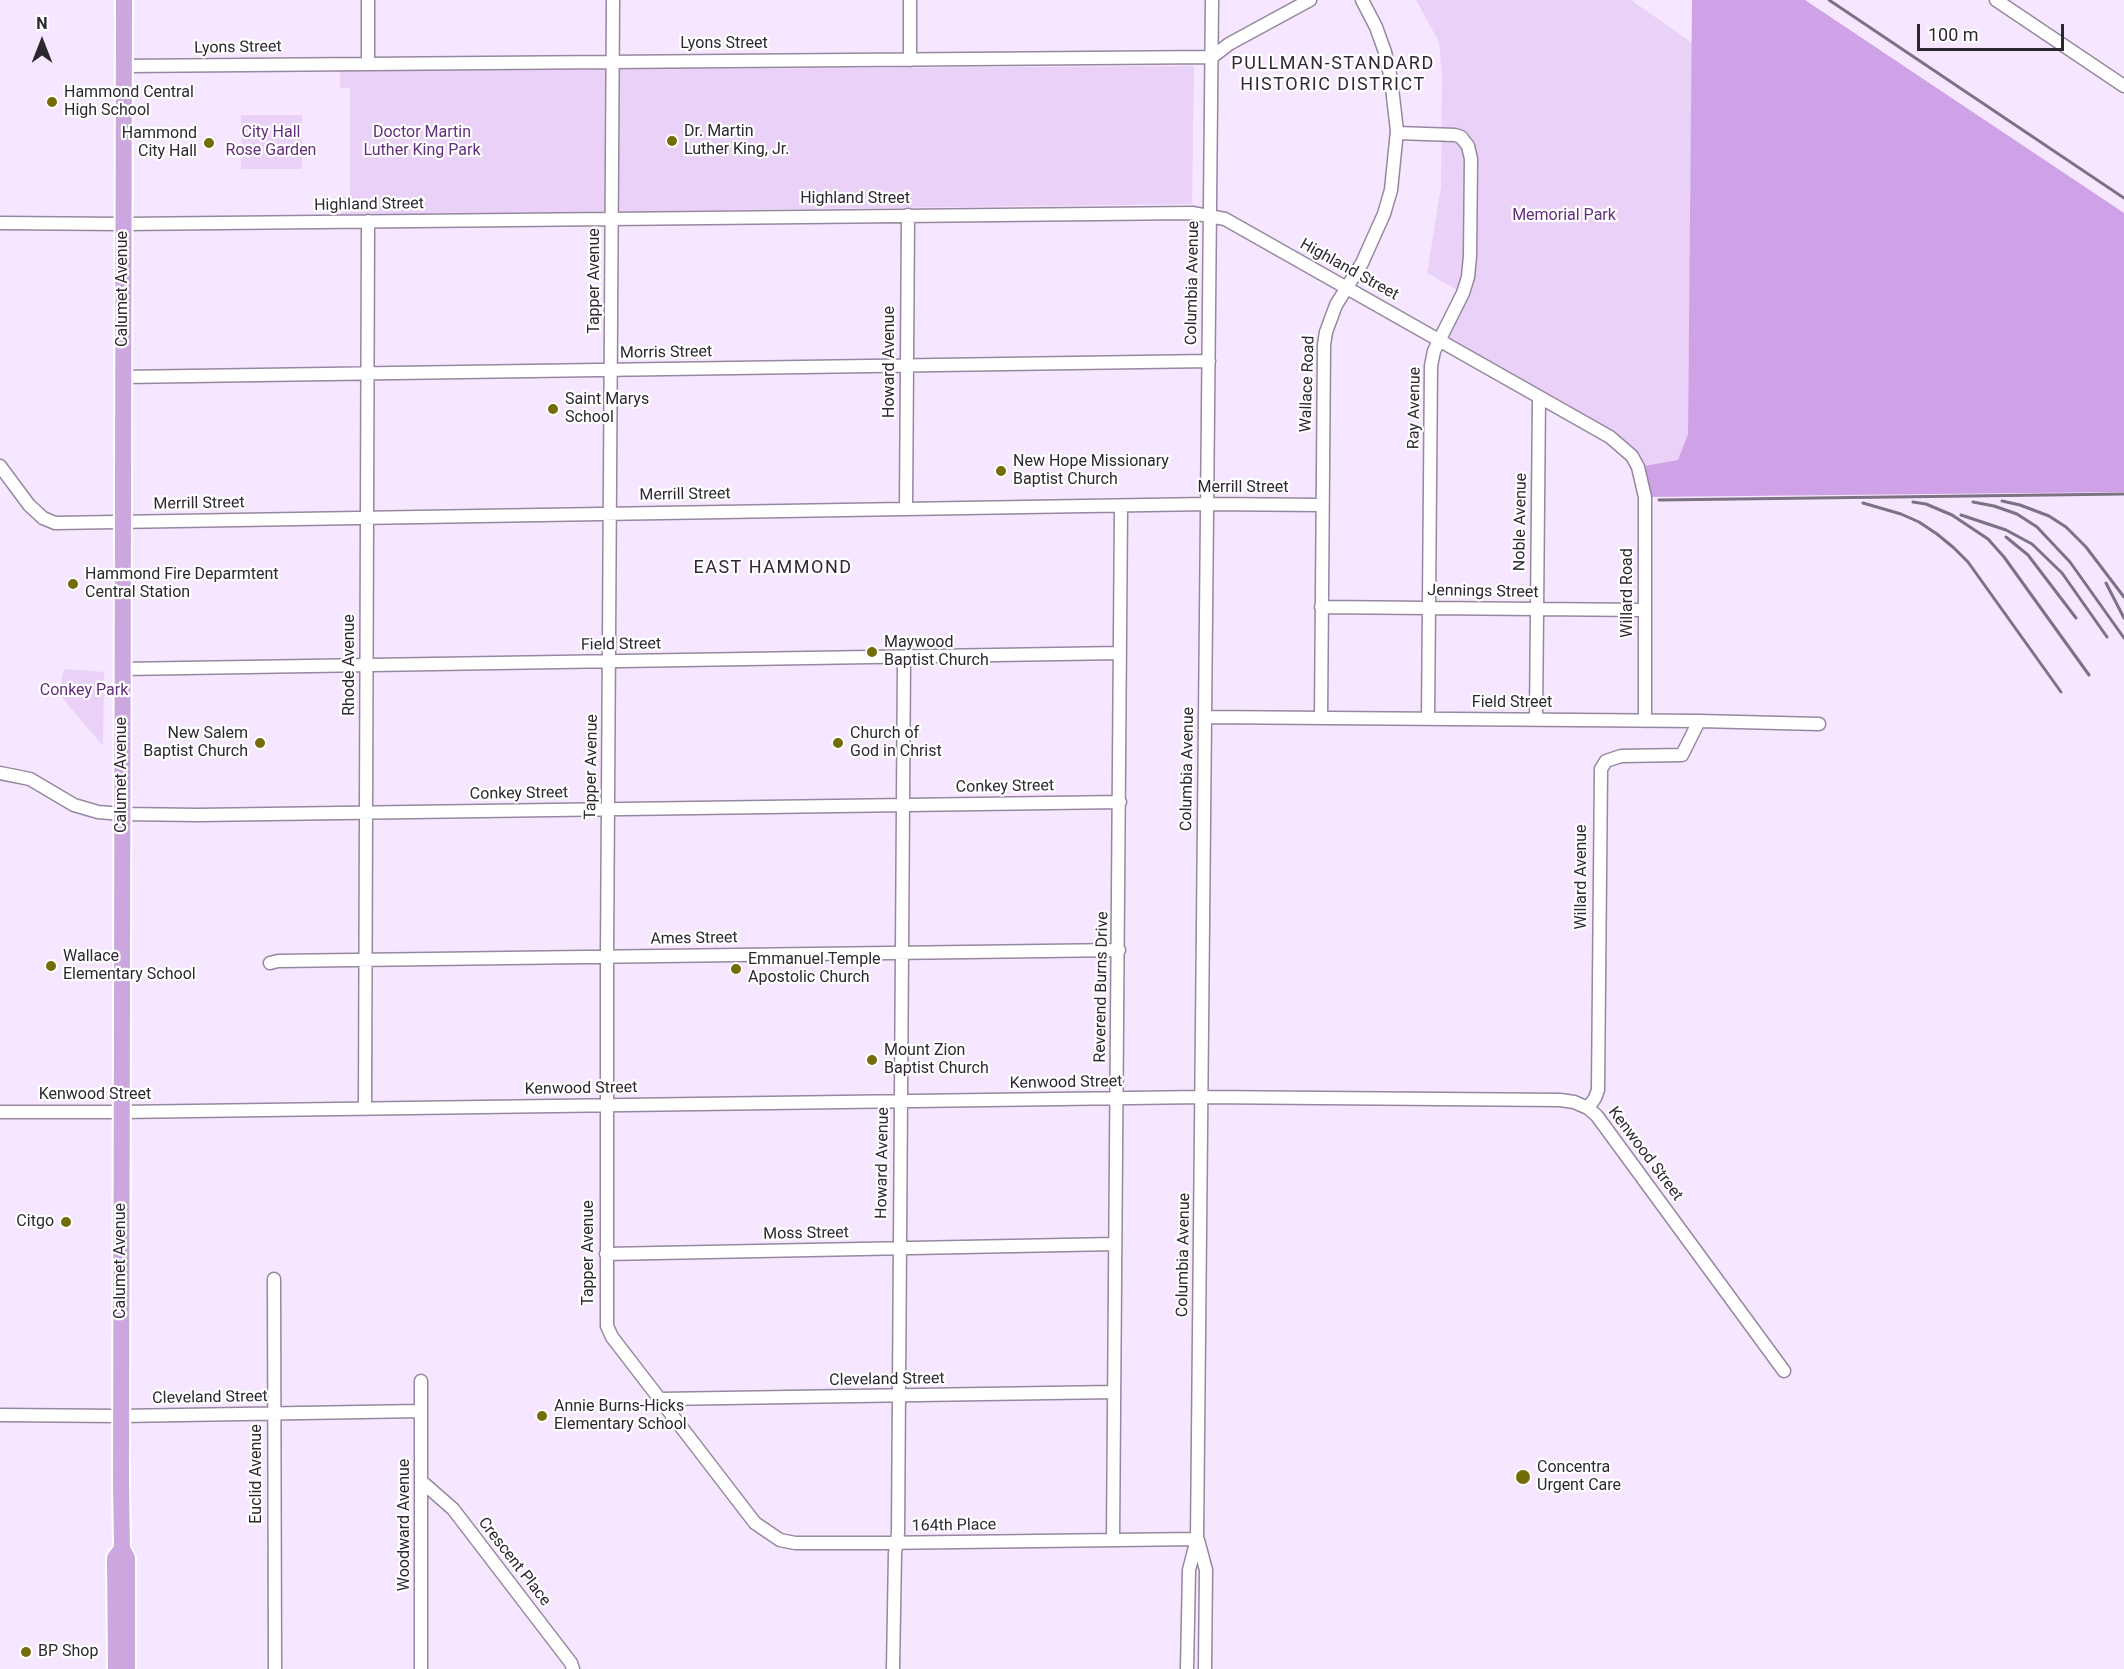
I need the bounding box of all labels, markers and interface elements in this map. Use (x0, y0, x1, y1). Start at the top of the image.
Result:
north arrow (12, 12, 72, 72)
scale bar (1920, 12, 2067, 50)
text: N (36, 14, 48, 33)
text: 100 m (1928, 24, 1979, 45)
street label: Lyons Street (680, 34, 768, 54)
street label: Lyons Street (194, 38, 282, 58)
district label: PULLMAN-STANDARD HISTORIC DISTRICT (1231, 53, 1435, 96)
place label: Hammond Central High School (64, 83, 194, 121)
marker: Hammond Central High School (45, 95, 59, 109)
place label: Dr. Martin Luther King, Jr. (684, 122, 789, 160)
park label: City Hall Rose Garden (226, 123, 316, 161)
park label: Doctor Martin Luther King Park (364, 123, 480, 161)
place label: Hammond City Hall (122, 124, 197, 162)
marker: Dr. Martin Luther King, Jr. (665, 134, 679, 148)
marker: Hammond City Hall (202, 136, 216, 150)
street label: Highland Street (800, 189, 910, 209)
street label: Highland Street (314, 194, 424, 216)
park label: Memorial Park (1512, 206, 1616, 226)
street label: Columbia Avenue (1182, 221, 1204, 345)
street label: Tapper Avenue (585, 228, 605, 334)
street label: Calumet Avenue (113, 231, 133, 347)
street label: Highland Street (1296, 235, 1402, 305)
street label: Howard Avenue (880, 306, 900, 418)
street label: Wallace Road (1297, 335, 1319, 433)
street label: Morris Street (620, 343, 712, 363)
street label: Ray Avenue (1405, 367, 1425, 449)
place label: Saint Marys School (565, 390, 649, 428)
marker: Saint Marys School (546, 402, 560, 416)
place label: New Hope Missionary Baptist Church (1013, 452, 1169, 490)
marker: New Hope Missionary Baptist Church (994, 464, 1008, 478)
street label: Noble Avenue (1511, 473, 1531, 571)
street label: Merrill Street (1197, 478, 1289, 498)
street label: Merrill Street (639, 485, 731, 505)
street label: Merrill Street (153, 494, 245, 514)
street label: Willard Road (1618, 548, 1638, 638)
district label: EAST HAMMOND (693, 557, 853, 579)
place label: Hammond Fire Deparmtent Central Station (85, 565, 279, 603)
marker: Hammond Fire Deparmtent Central Station (66, 577, 80, 591)
street label: Jennings Street (1427, 581, 1539, 603)
street label: Rhode Avenue (340, 614, 360, 716)
place label: Maywood Baptist Church (884, 633, 989, 671)
street label: Field Street (581, 635, 661, 655)
marker: Maywood Baptist Church (865, 645, 879, 659)
park label: Conkey Park (40, 681, 128, 701)
street label: Field Street (1472, 693, 1552, 713)
street label: Columbia Avenue (1177, 707, 1199, 831)
street label: Tapper Avenue (581, 714, 603, 820)
street label: Calumet Avenue (112, 717, 132, 833)
place label: New Salem Baptist Church (143, 724, 248, 762)
place label: Church of God in Christ (850, 724, 942, 762)
marker: New Salem Baptist Church (253, 736, 267, 750)
marker: Church of God in Christ (831, 736, 845, 750)
street label: Conkey Street (956, 777, 1054, 797)
street label: Conkey Street (470, 784, 568, 804)
street label: Willard Avenue (1572, 824, 1592, 930)
street label: Reverend Burns Drive (1091, 911, 1113, 1063)
street label: Ames Street (650, 929, 738, 949)
place label: Wallace Elementary School (63, 947, 196, 985)
place label: Emmanuel Temple Apostolic Church (748, 950, 881, 988)
marker: Wallace Elementary School (44, 959, 58, 973)
marker: Emmanuel Temple Apostolic Church (729, 962, 743, 976)
place label: Mount Zion Baptist Church (884, 1041, 989, 1079)
marker: Mount Zion Baptist Church (865, 1053, 879, 1067)
street label: Kenwood Street (1010, 1072, 1122, 1094)
street label: Kenwood Street (525, 1078, 637, 1100)
street label: Kenwood Street (39, 1085, 151, 1105)
street label: Kenwood Street (1603, 1103, 1687, 1205)
street label: Howard Avenue (872, 1107, 894, 1219)
street label: Columbia Avenue (1173, 1193, 1195, 1317)
street label: Tapper Avenue (579, 1200, 599, 1306)
street label: Calumet Avenue (111, 1203, 131, 1319)
place label: Citgo (16, 1212, 54, 1232)
marker: Citgo (59, 1215, 73, 1229)
street label: Moss Street (763, 1224, 849, 1244)
street label: Cleveland Street (829, 1369, 945, 1391)
street label: Cleveland Street (152, 1387, 268, 1409)
place label: Annie Burns-Hicks Elementary School (554, 1397, 687, 1435)
marker: Annie Burns-Hicks Elementary School (535, 1409, 549, 1423)
street label: Euclid Avenue (247, 1424, 267, 1524)
place label: Concentra Urgent Care (1537, 1458, 1621, 1496)
street label: Woodward Avenue (395, 1459, 415, 1591)
marker: Concentra Urgent Care (1514, 1468, 1532, 1486)
street label: Crescent Place (474, 1514, 554, 1610)
street label: 164th Place (912, 1516, 996, 1536)
place label: BP Shop (38, 1642, 98, 1662)
marker: BP Shop (19, 1645, 33, 1659)

